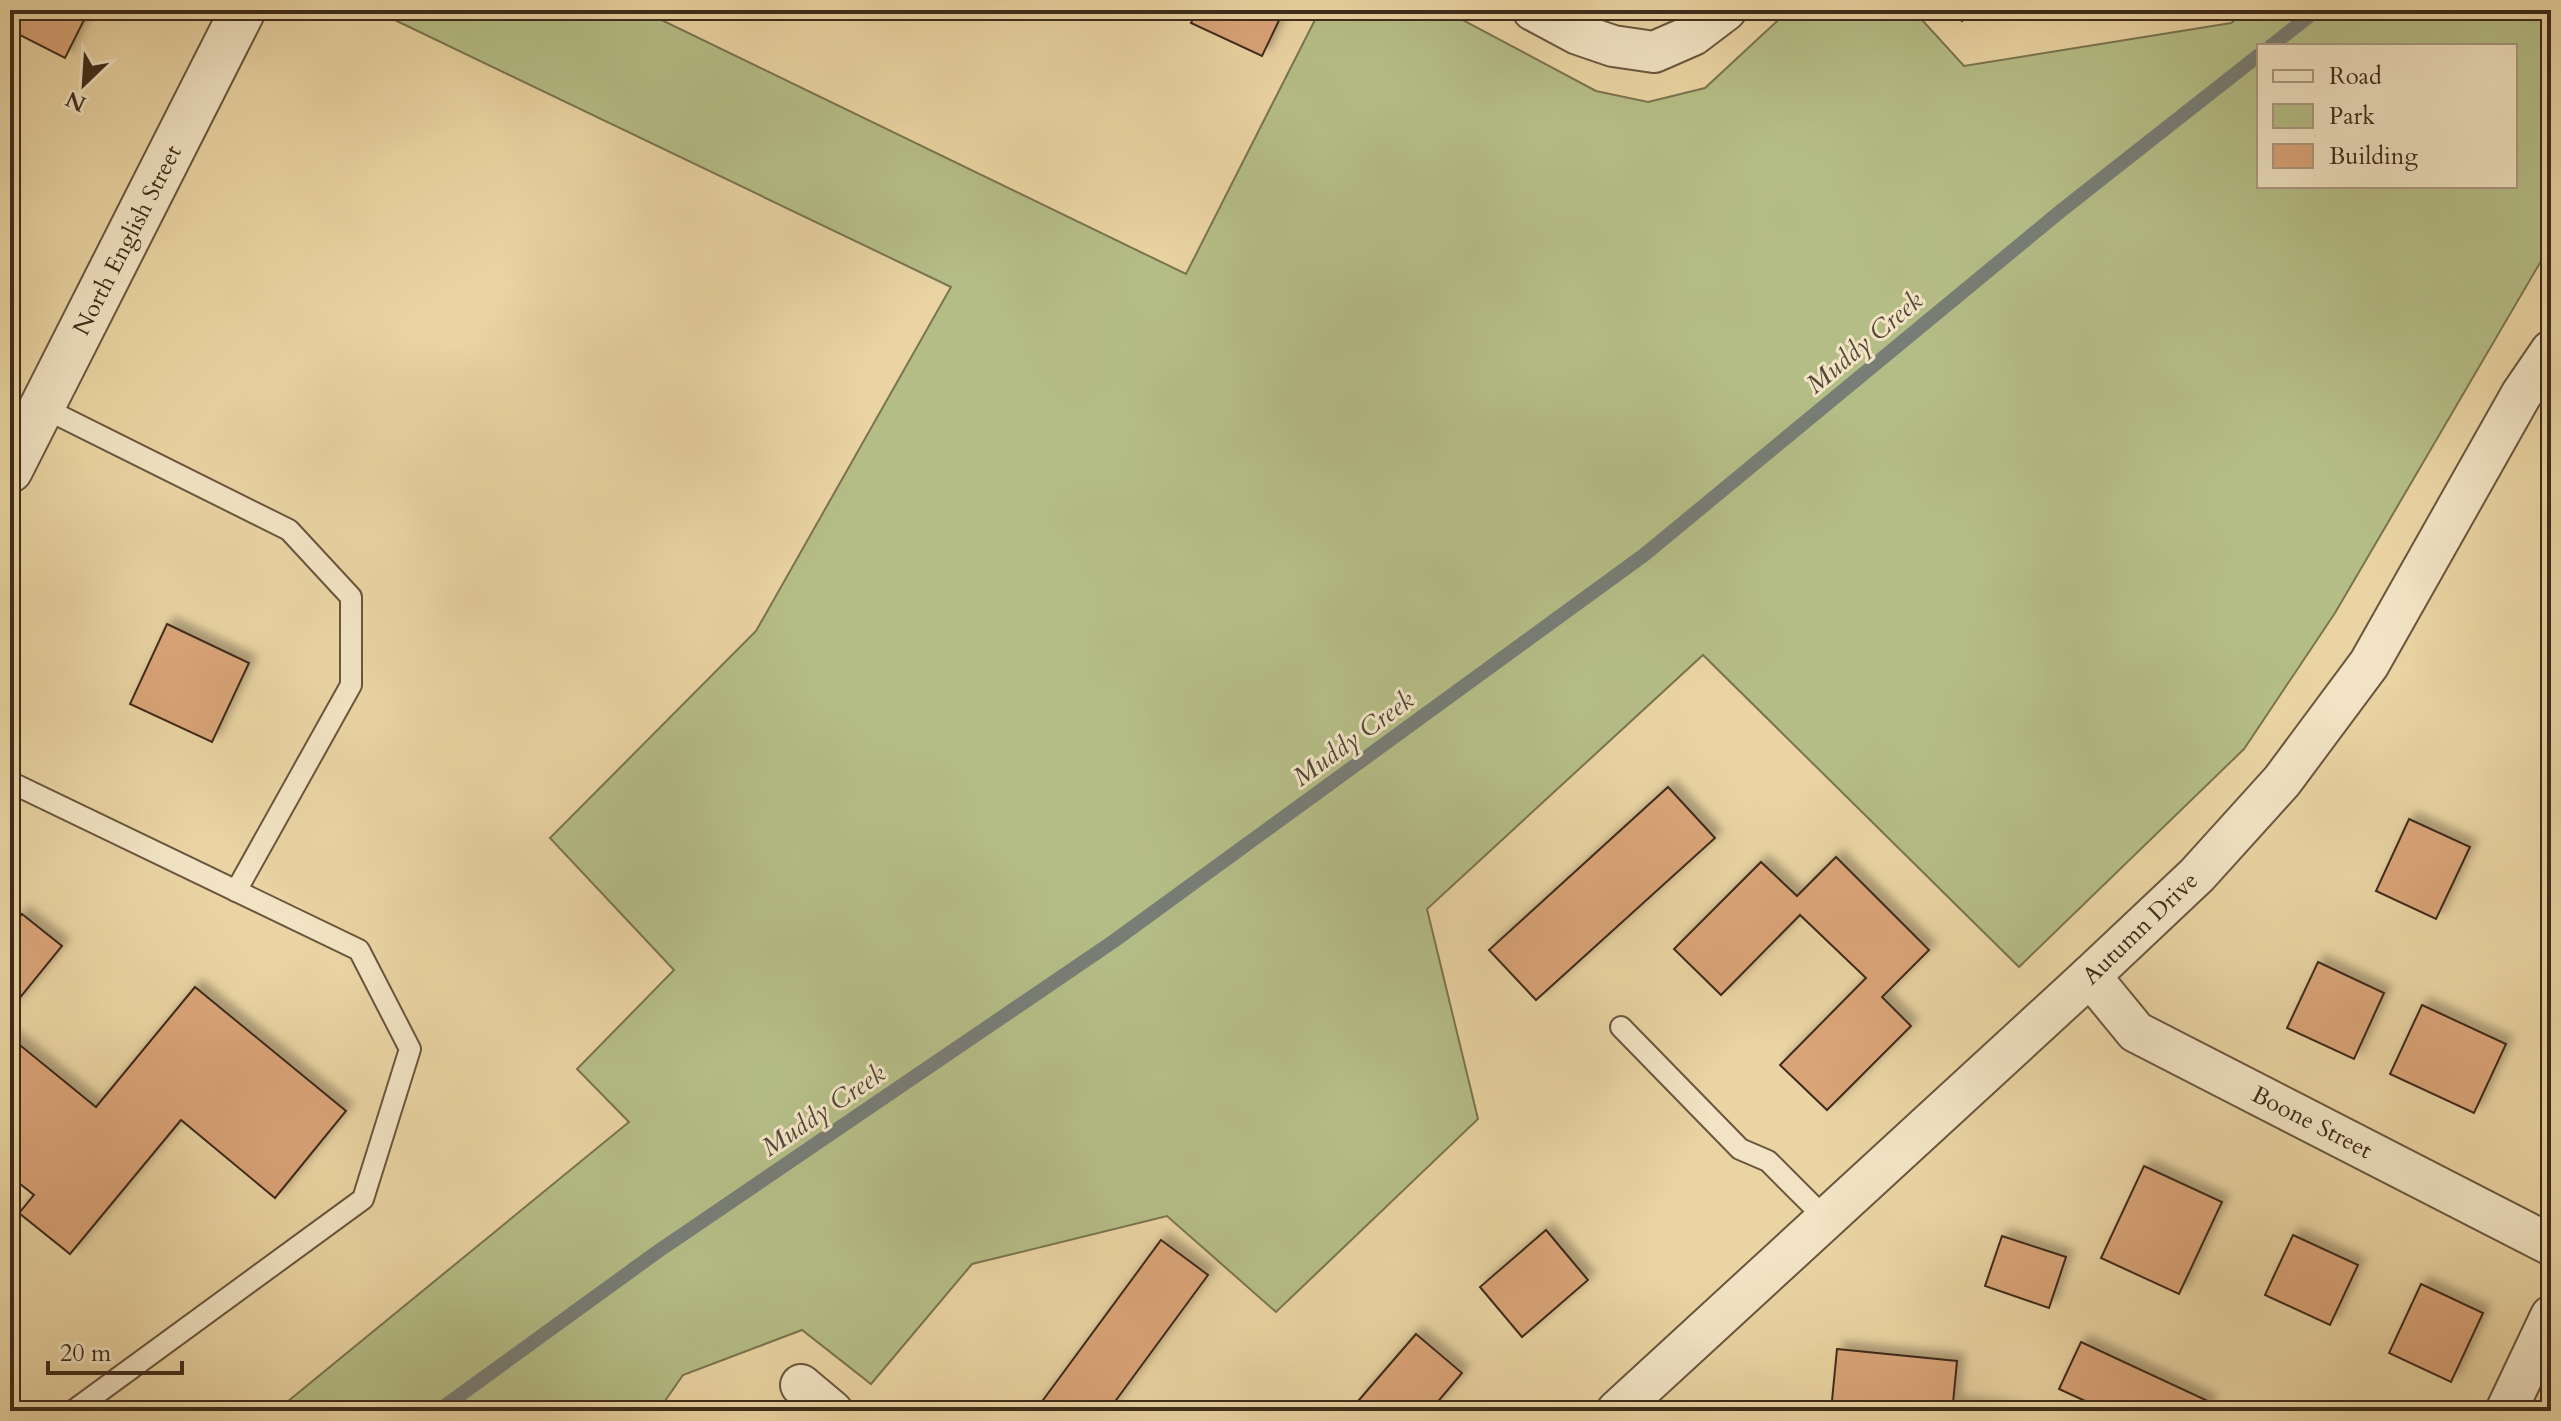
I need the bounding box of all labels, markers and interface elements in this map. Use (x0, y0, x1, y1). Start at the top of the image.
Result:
north arrow (44, 44, 124, 124)
legend (2257, 44, 2517, 188)
text: Road (2329, 60, 2382, 93)
text: N (61, 84, 91, 119)
text: Park (2329, 100, 2375, 133)
street label: North English Street (65, 139, 190, 341)
text: Building (2329, 140, 2419, 173)
water label: Muddy Creek (1799, 283, 1930, 402)
water label: Muddy Creek (1285, 682, 1421, 794)
street label: Autumn Drive (2075, 865, 2206, 992)
water label: Muddy Creek (754, 1056, 892, 1165)
street label: Boone Street (2246, 1078, 2378, 1167)
scale bar (48, 1325, 182, 1375)
text: 20 m (60, 1337, 112, 1370)

